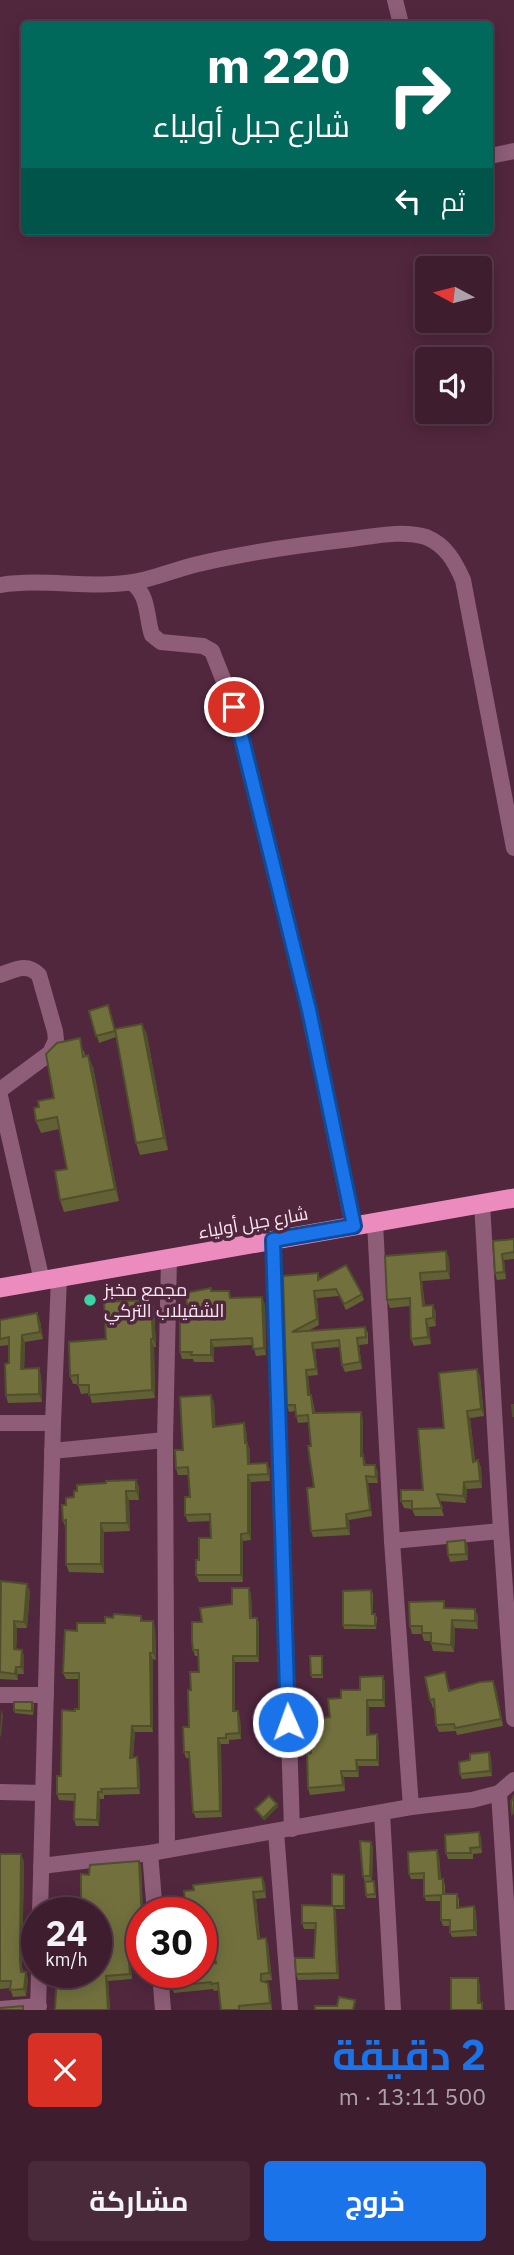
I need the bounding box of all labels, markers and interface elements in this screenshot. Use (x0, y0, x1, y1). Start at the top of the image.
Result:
text: 220 m (206, 33, 350, 96)
icon: right (374, 49, 465, 140)
text: شارع جبل أولياء (152, 104, 350, 146)
icon: left (389, 182, 427, 220)
text: ثم (441, 184, 465, 218)
north arrow (415, 256, 492, 332)
map controls (415, 256, 492, 424)
button: sound (415, 347, 492, 424)
pin (204, 677, 264, 737)
icon: arrive (215, 688, 253, 726)
street label: شارع جبل أولياء (196, 1202, 310, 1244)
place label: مجمع مخبز الشقيلاب التركي (103, 1278, 224, 1325)
marker: مجمع مخبز الشقيلاب التركي (82, 1292, 98, 1308)
position arrow (251, 1685, 325, 1759)
speed limit sign: 30 (126, 1897, 217, 1988)
text: 24 (45, 1910, 88, 1956)
text: km/h (45, 1948, 88, 1971)
text: 2 دقيقة (332, 2027, 486, 2082)
button: close (28, 2033, 102, 2107)
text: 500 m · 13:11 (339, 2081, 486, 2111)
button: مشاركة (28, 2161, 250, 2241)
button: خروج (264, 2161, 486, 2241)

